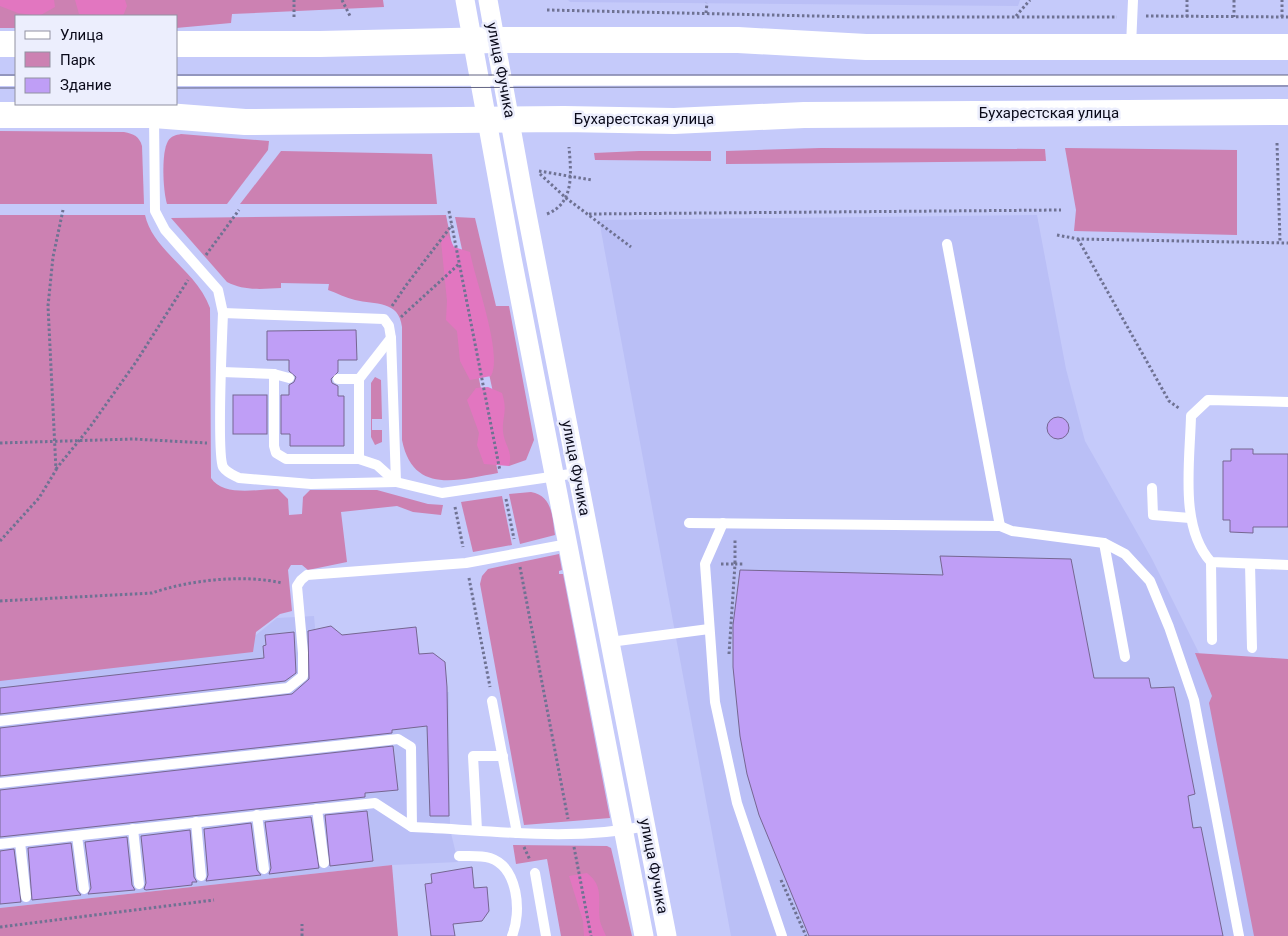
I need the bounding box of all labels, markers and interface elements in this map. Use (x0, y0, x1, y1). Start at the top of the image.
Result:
legend (15, 15, 178, 105)
street label: улица Фучика (483, 21, 519, 119)
text: Улица (60, 26, 103, 44)
text: Парк (60, 51, 95, 69)
text: Здание (60, 76, 111, 94)
street label: Бухарестская улица (979, 104, 1119, 122)
street label: Бухарестская улица (574, 110, 714, 128)
street label: улица Фучика (558, 419, 594, 517)
street label: улица Фучика (636, 817, 672, 915)

